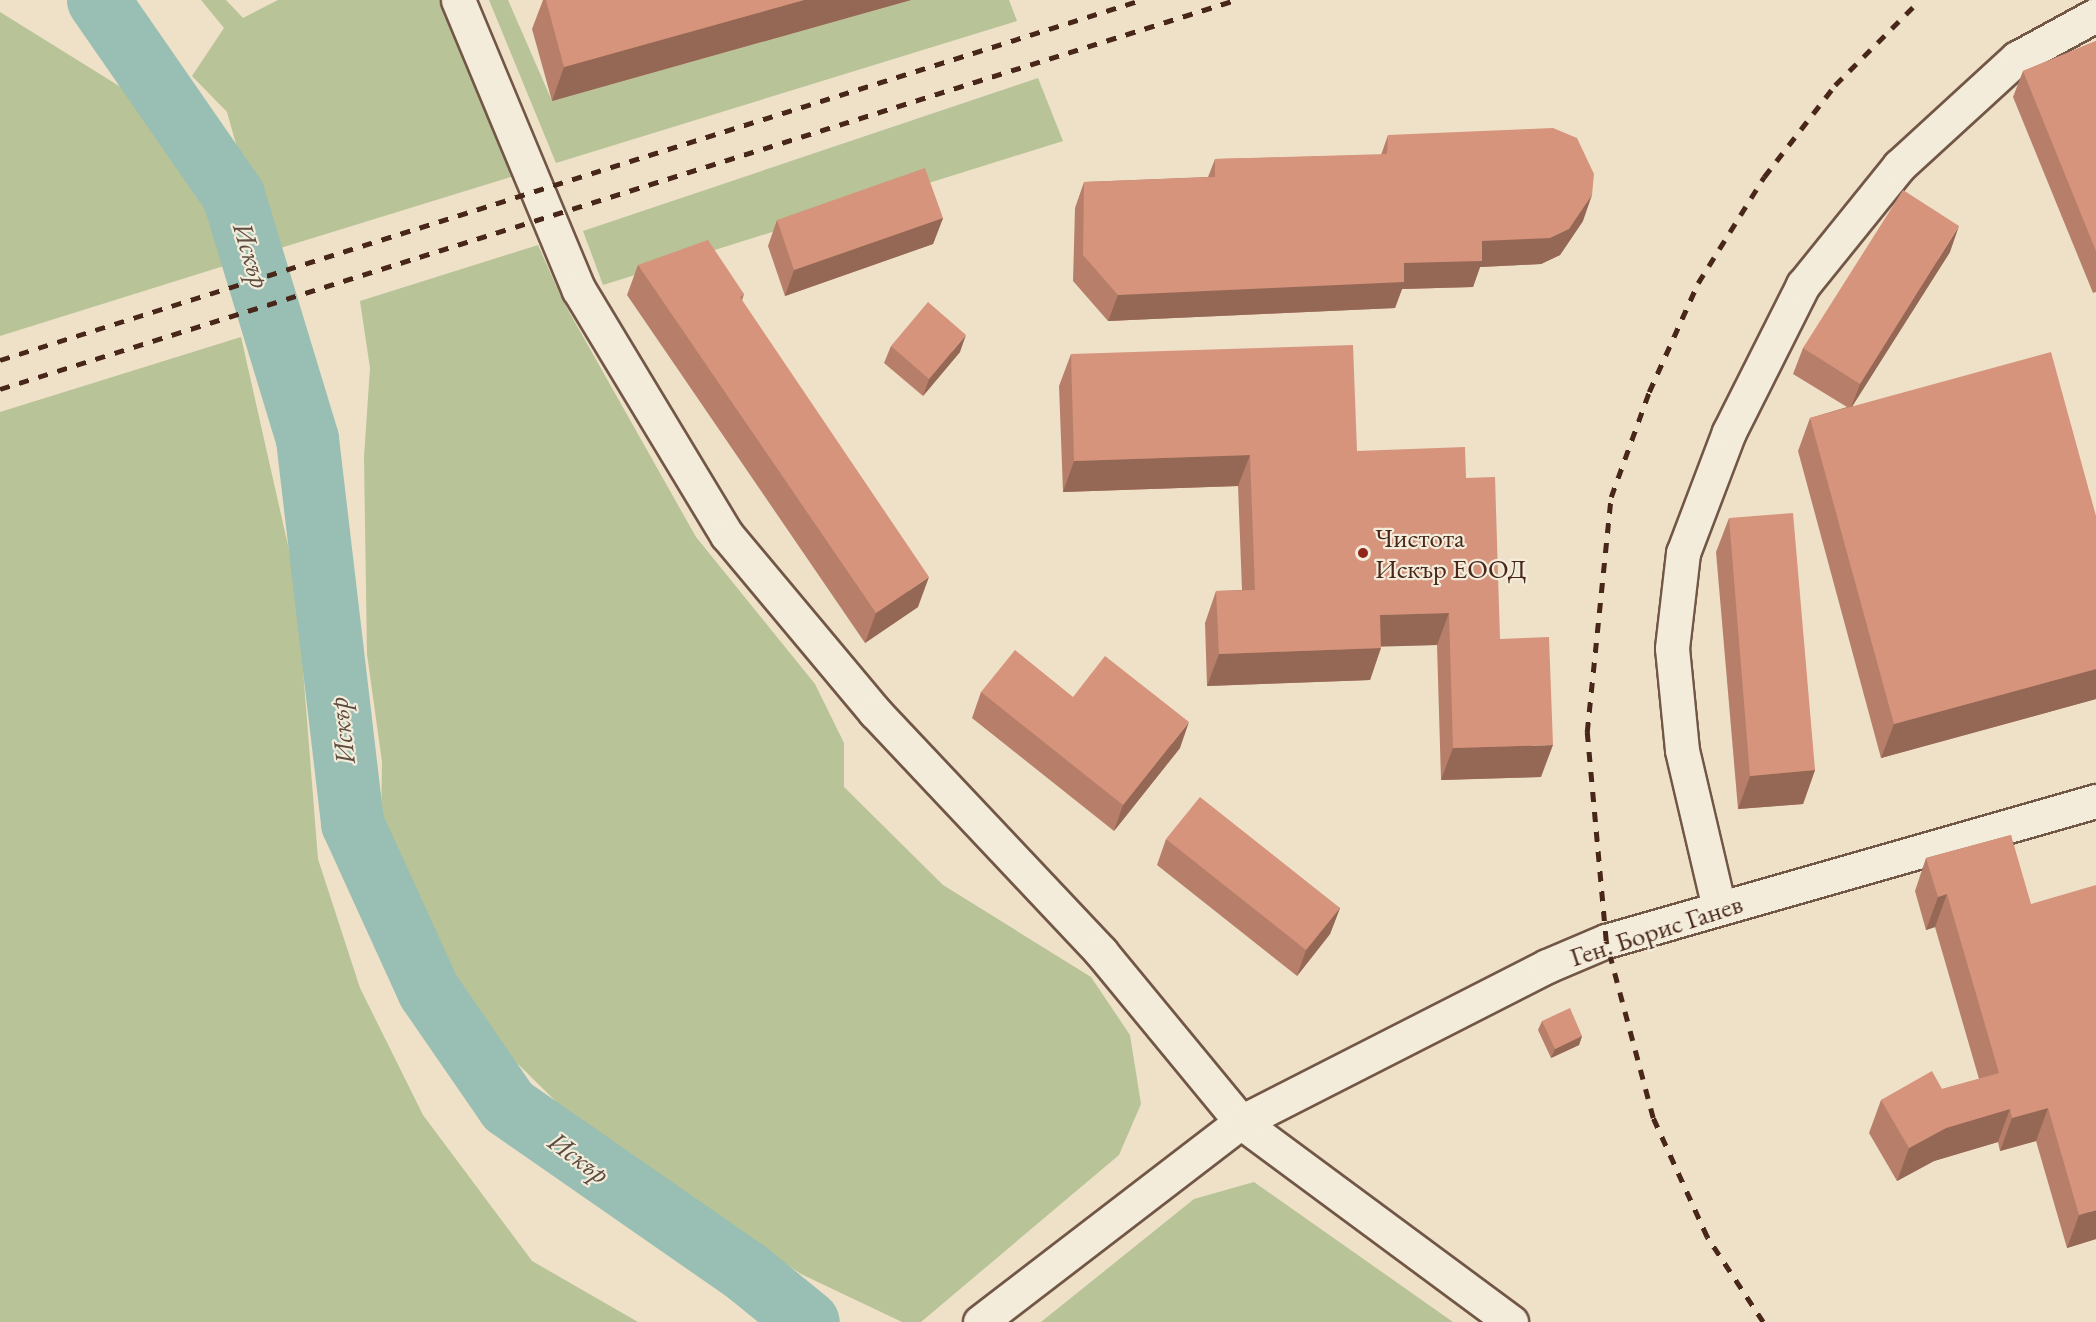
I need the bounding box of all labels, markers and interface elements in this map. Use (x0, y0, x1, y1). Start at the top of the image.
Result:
water label: Искър (226, 218, 278, 292)
place label: Чистота Искър ЕООД (1375, 521, 1527, 584)
marker: Чистота Искър ЕООД (1356, 546, 1370, 560)
water label: Искър (320, 696, 362, 766)
street label: Ген. Борис Ганев (1566, 887, 1746, 973)
water label: Искър (542, 1124, 616, 1190)

